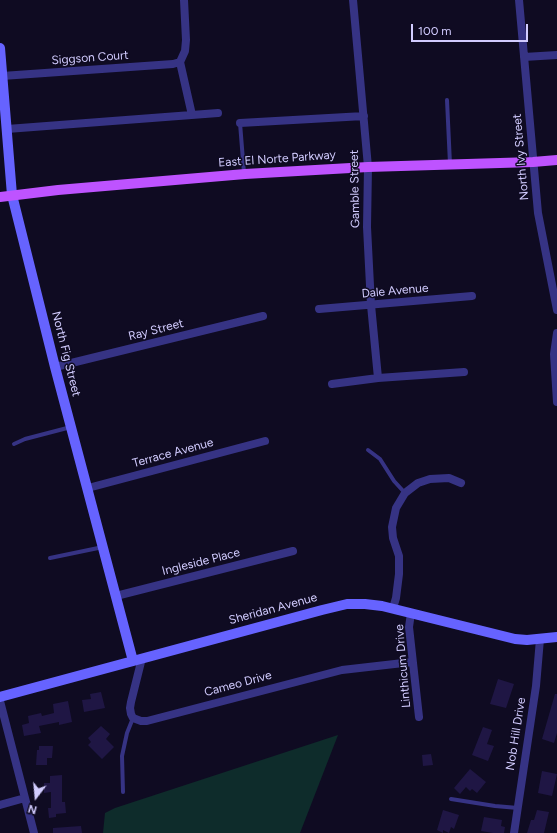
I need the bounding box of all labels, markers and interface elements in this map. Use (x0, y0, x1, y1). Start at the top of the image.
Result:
scale bar (413, 16, 530, 42)
text: 100 m (418, 24, 452, 38)
street label: Siggson Court (51, 48, 129, 68)
street label: North Ivy Street (510, 113, 532, 201)
street label: East El Norte Parkway (218, 148, 336, 170)
street label: Gamble Street (347, 150, 363, 228)
street label: Dale Avenue (361, 281, 429, 301)
street label: North Fig Street (48, 310, 84, 398)
street label: Ray Street (127, 316, 185, 344)
street label: Terrace Avenue (131, 435, 215, 471)
street label: Ingleside Place (161, 545, 241, 579)
street label: Sheridan Avenue (227, 590, 319, 628)
street label: Linthicum Drive (392, 624, 414, 708)
street label: Cameo Drive (203, 668, 273, 700)
street label: Nob Hill Drive (503, 696, 529, 772)
north arrow (16, 777, 56, 817)
text: N (27, 802, 38, 816)

